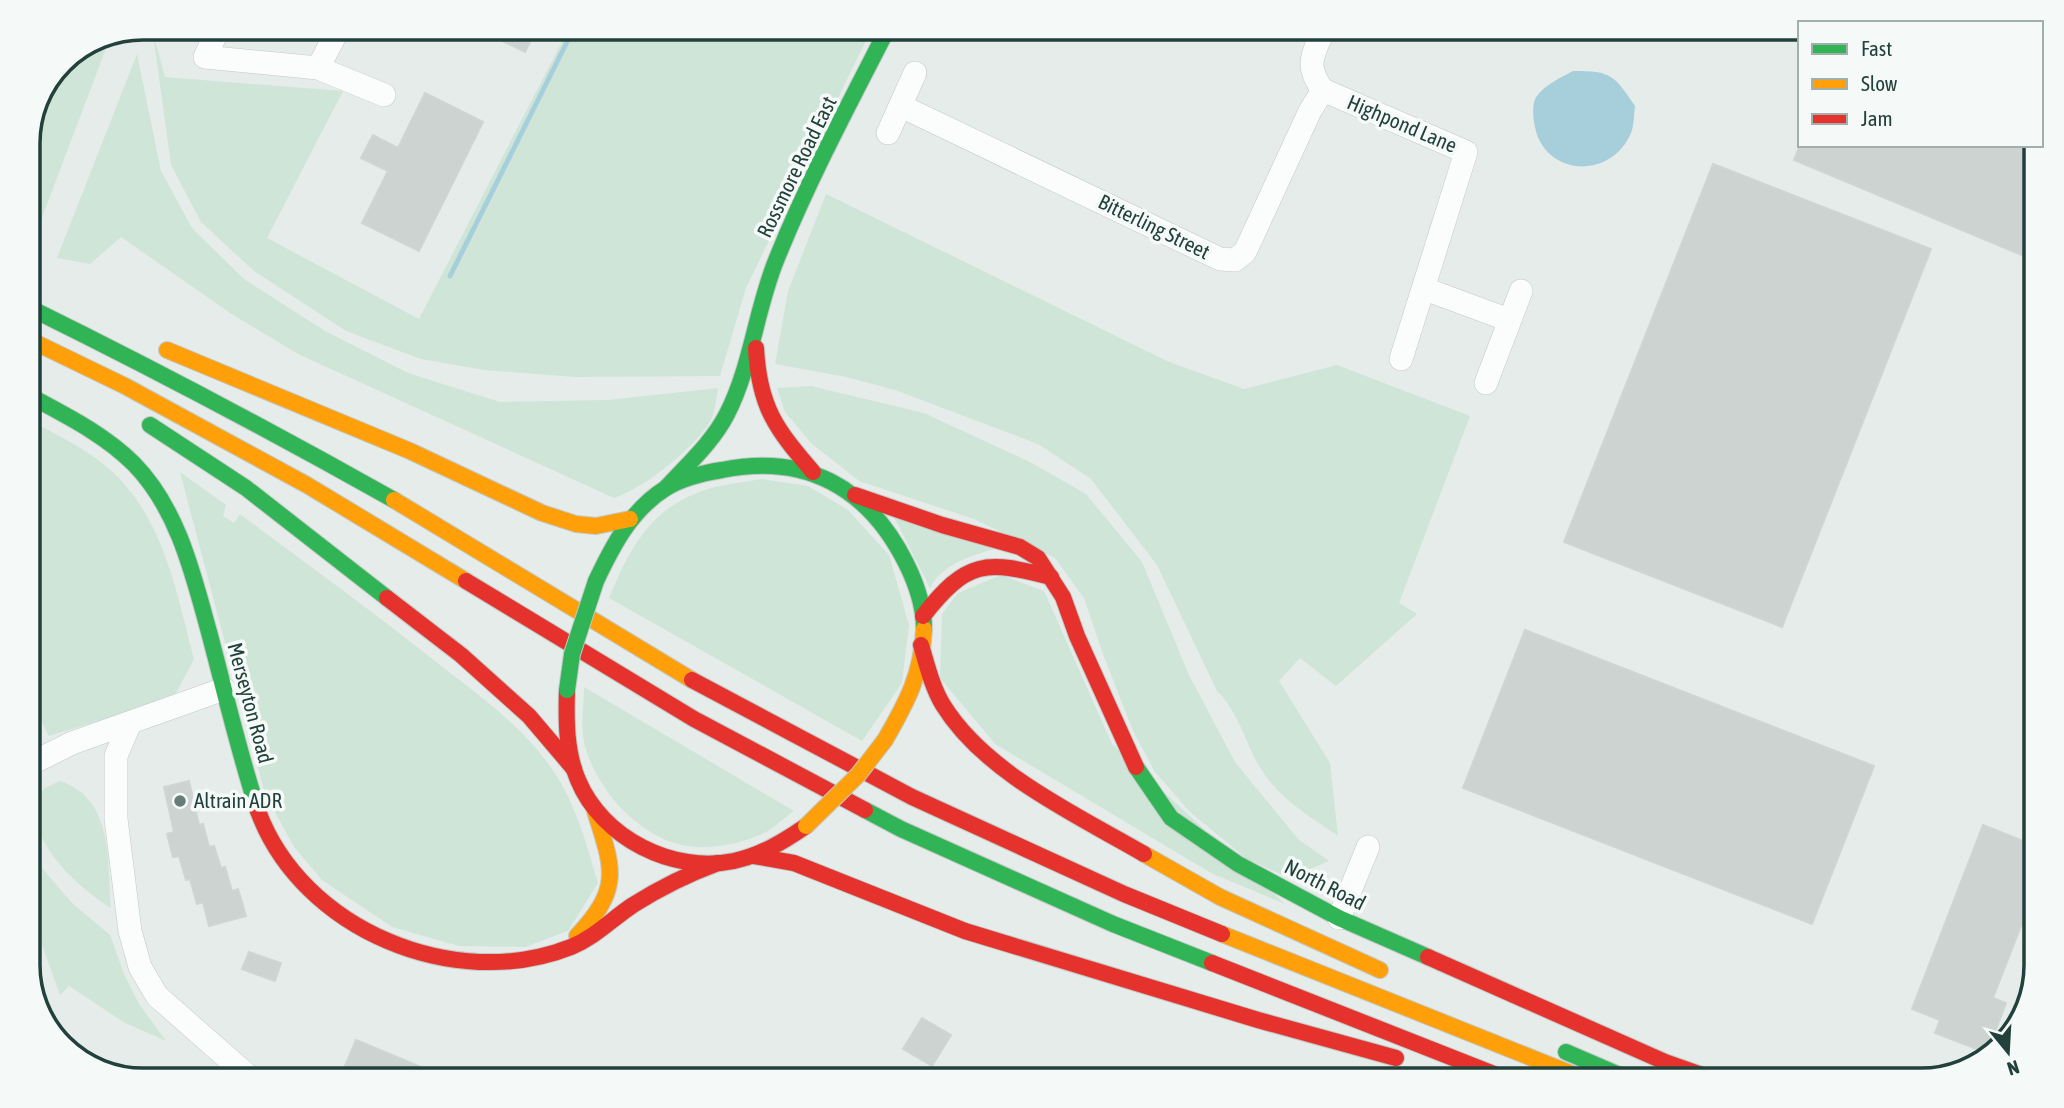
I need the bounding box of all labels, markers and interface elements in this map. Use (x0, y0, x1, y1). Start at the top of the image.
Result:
legend (1798, 21, 2043, 147)
text: Fast (1861, 36, 1892, 60)
text: Slow (1861, 71, 1898, 95)
street label: Highpond Lane (1344, 89, 1461, 157)
street label: Rossmore Road East (752, 92, 841, 241)
text: Jam (1861, 106, 1893, 130)
street label: Bitterling Street (1095, 189, 1214, 263)
street label: Merseyton Road (223, 640, 279, 766)
place label: Altrain ADR (194, 788, 282, 812)
marker: Altrain ADR (172, 793, 188, 809)
street label: North Road (1281, 854, 1370, 915)
north arrow (1973, 1017, 2043, 1087)
text: N (2005, 1056, 2022, 1080)

